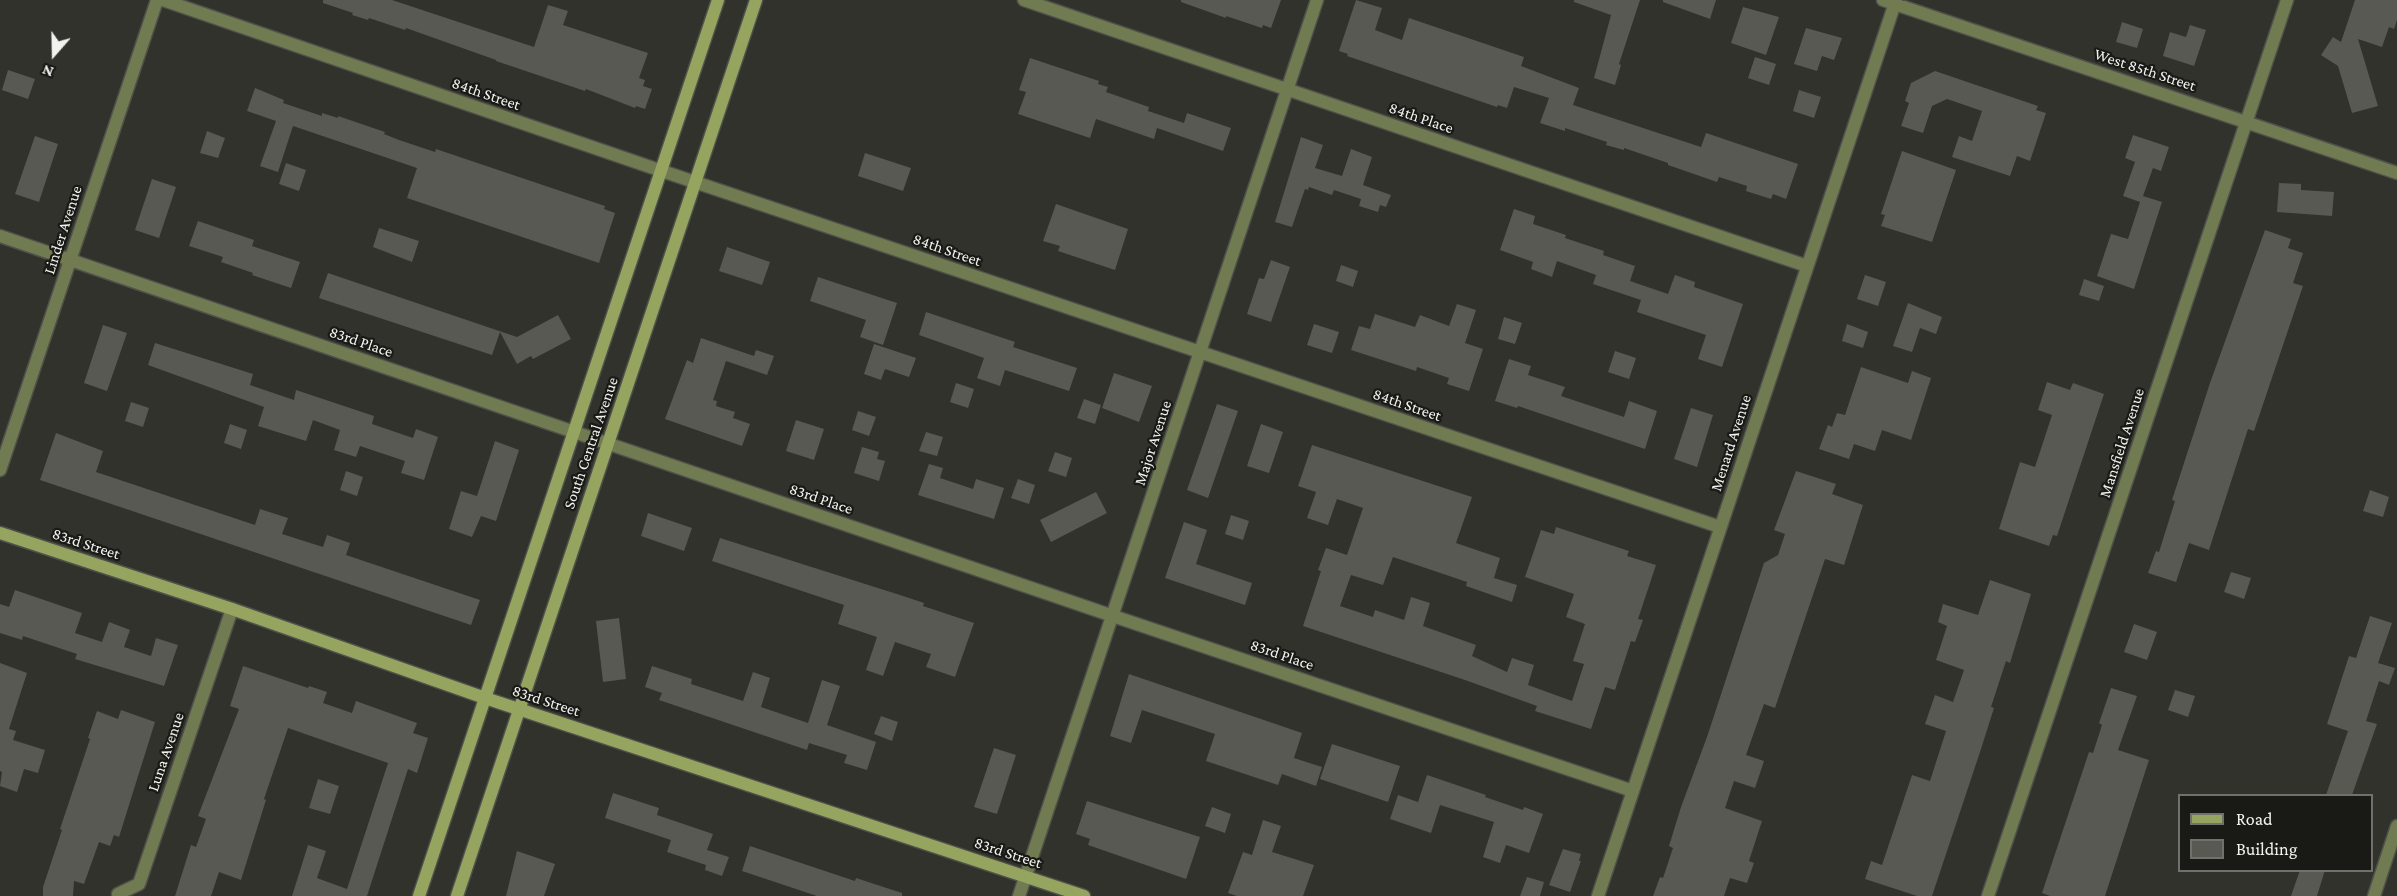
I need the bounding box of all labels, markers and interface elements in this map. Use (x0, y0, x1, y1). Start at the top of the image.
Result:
north arrow (24, 24, 84, 84)
street label: West 85th Street (2092, 45, 2198, 95)
text: N (40, 62, 56, 81)
street label: 84th Street (449, 73, 523, 115)
street label: 84th Place (1386, 98, 1456, 138)
street label: Linder Avenue (40, 183, 86, 277)
street label: 84th Street (910, 229, 984, 271)
street label: 83rd Place (327, 322, 395, 362)
street label: South Central Avenue (559, 375, 623, 511)
street label: 84th Street (1370, 384, 1444, 426)
street label: Mansfield Avenue (2095, 386, 2149, 500)
street label: Menard Avenue (1706, 392, 1756, 494)
street label: Major Avenue (1130, 398, 1176, 488)
street label: 83rd Place (787, 479, 855, 519)
street label: 83rd Street (50, 524, 122, 564)
street label: 83rd Place (1248, 635, 1316, 675)
street label: 83rd Street (510, 681, 582, 721)
street label: Luna Avenue (143, 710, 189, 794)
legend (2178, 794, 2373, 872)
text: Road (2236, 809, 2273, 829)
street label: 83rd Street (972, 833, 1044, 873)
text: Building (2236, 839, 2297, 859)

